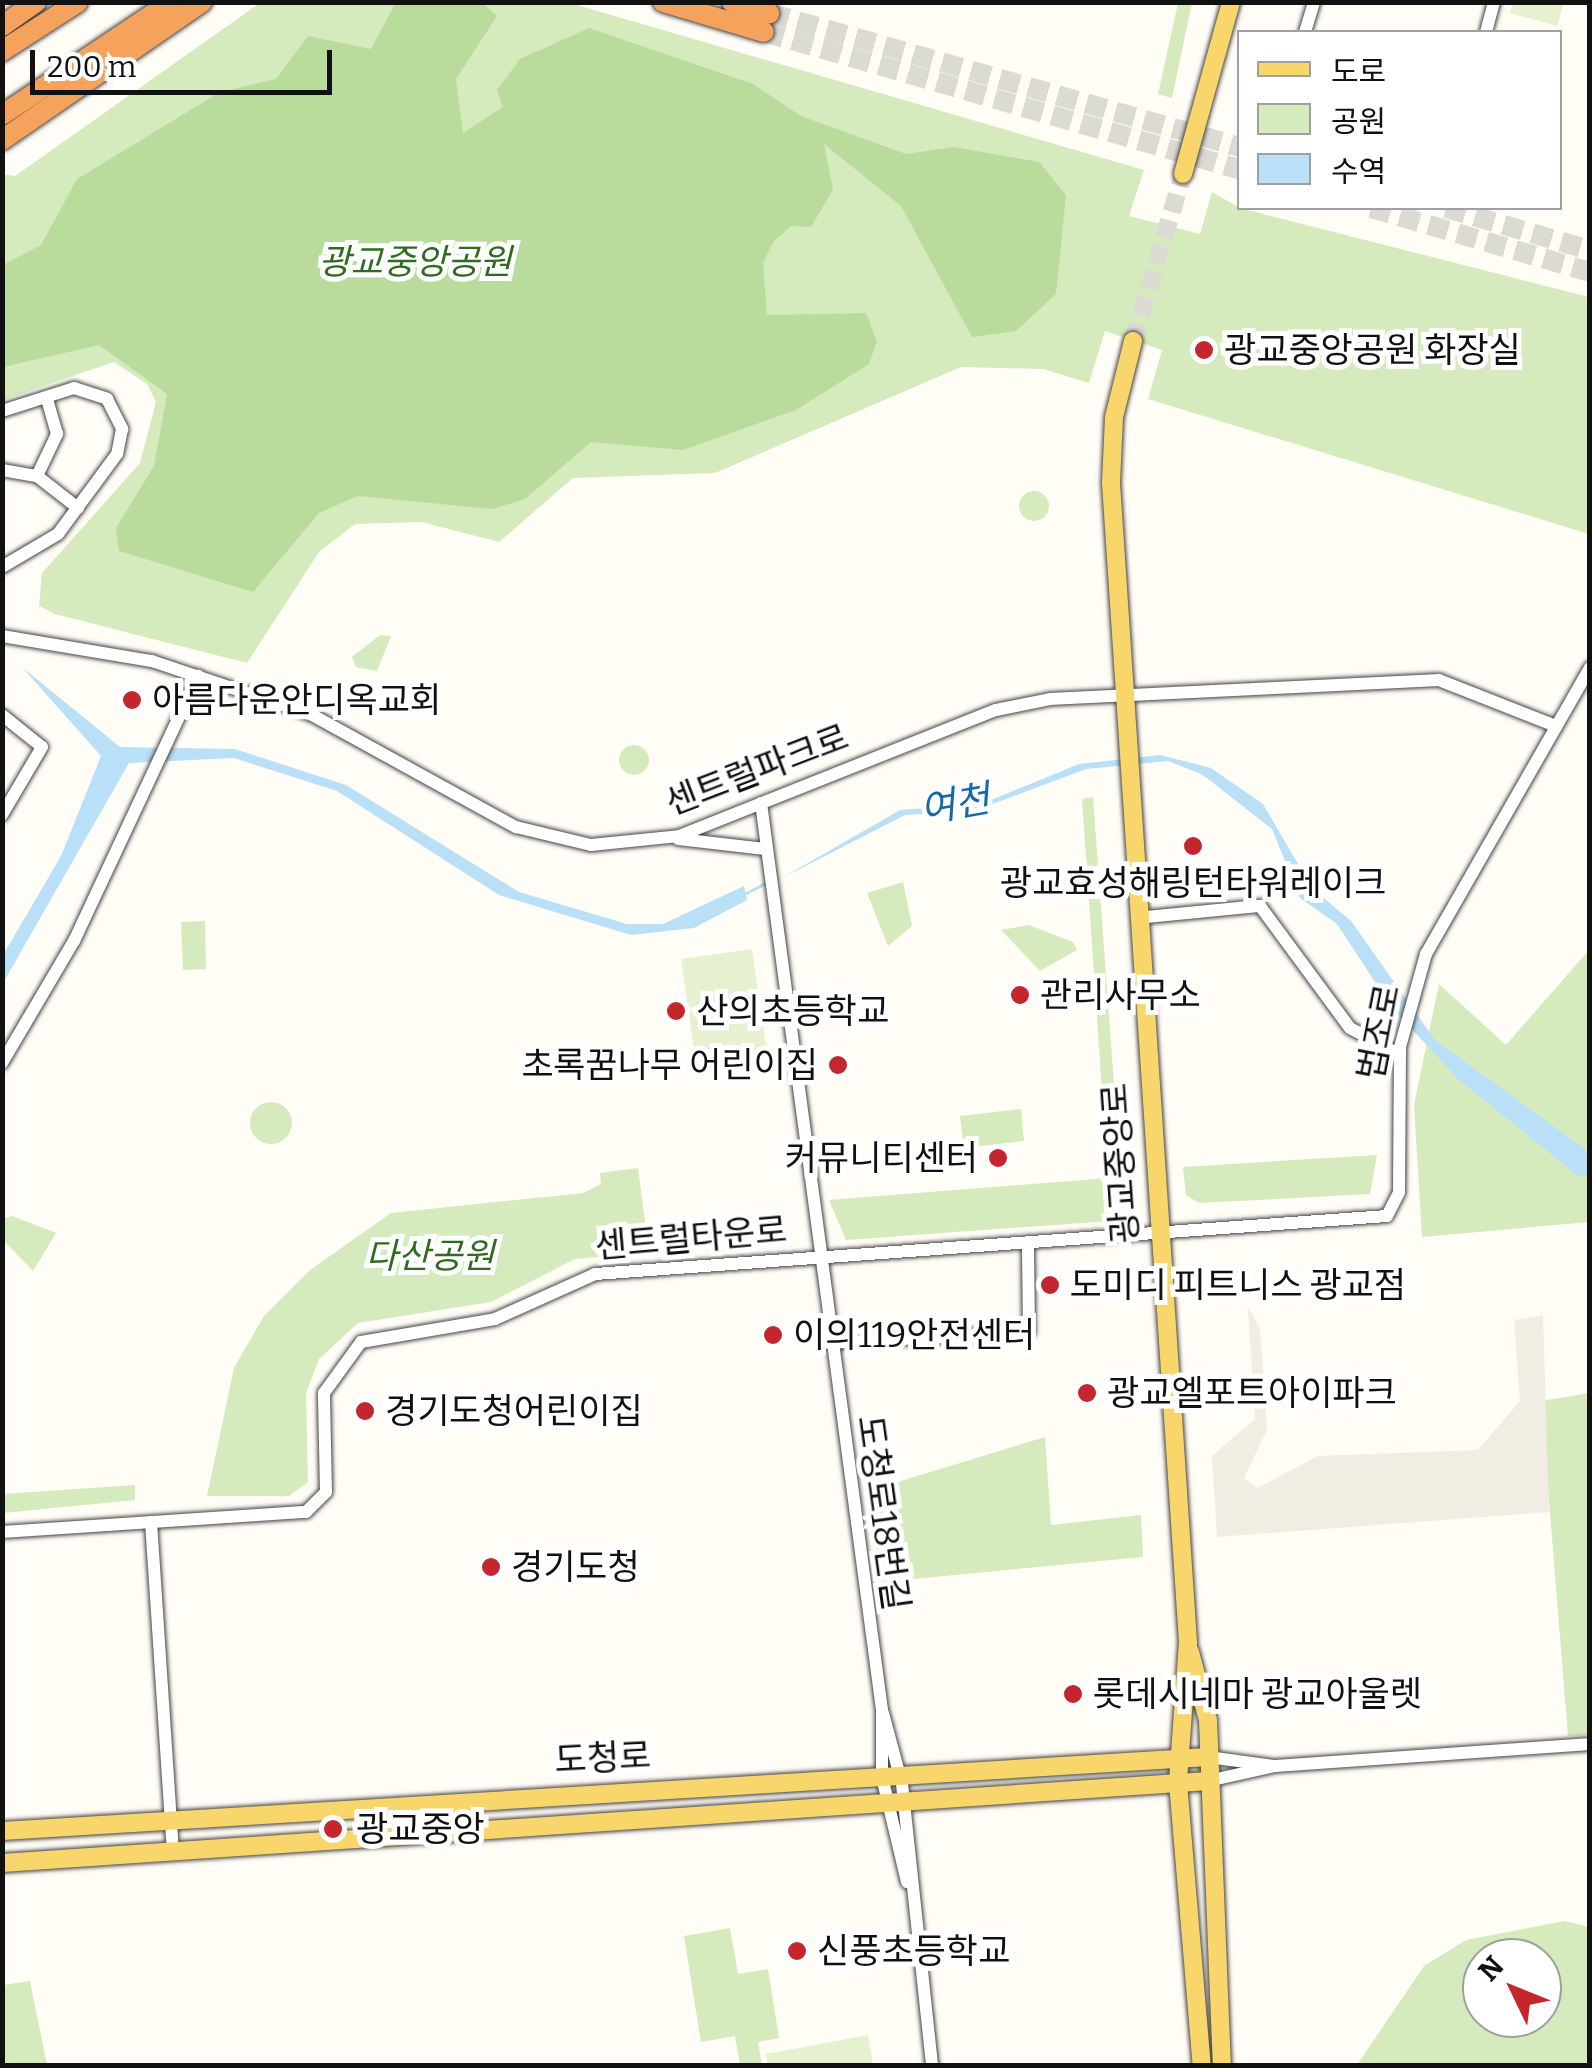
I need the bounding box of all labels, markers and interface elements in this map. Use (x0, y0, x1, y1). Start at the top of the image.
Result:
scale bar (35, 30, 338, 92)
legend (1237, 30, 1562, 210)
text: 200 m (47, 49, 136, 85)
text: 도로 (1331, 54, 1386, 90)
text: 공원 (1331, 104, 1386, 140)
text: 수역 (1331, 154, 1386, 190)
park label: 광교중앙공원 (318, 241, 512, 283)
place label: 광교중앙공원 화장실 (1224, 329, 1521, 371)
marker: 광교중앙공원 화장실 (1193, 339, 1215, 361)
place label: 아름다운안디옥교회 (152, 679, 442, 721)
marker: 아름다운안디옥교회 (121, 689, 143, 711)
street label: 센트럴파크로 (659, 716, 855, 824)
water label: 여천 (917, 776, 993, 834)
marker: 광교효성해링턴타워레이크 (1182, 835, 1204, 857)
place label: 광교효성해링턴타워레이크 (1000, 862, 1386, 904)
place label: 관리사무소 (1040, 974, 1201, 1016)
street label: 법조로 (1349, 981, 1409, 1083)
marker: 관리사무소 (1009, 984, 1031, 1006)
place label: 산의초등학교 (696, 990, 889, 1032)
marker: 산의초등학교 (665, 1000, 687, 1022)
place label: 초록꿈나무 어린이집 (521, 1044, 818, 1086)
marker: 초록꿈나무 어린이집 (827, 1054, 849, 1076)
street label: 광교중앙로 (1093, 1081, 1147, 1245)
place label: 커뮤니티센터 (785, 1137, 978, 1179)
marker: 커뮤니티센터 (987, 1147, 1009, 1169)
street label: 센트럴타운로 (593, 1209, 789, 1267)
park label: 다산공원 (366, 1235, 494, 1277)
place label: 도미디 피트니스 광교점 (1070, 1264, 1406, 1306)
marker: 도미디 피트니스 광교점 (1039, 1274, 1061, 1296)
place label: 이의119안전센터 (793, 1314, 1035, 1356)
marker: 이의119안전센터 (762, 1324, 784, 1346)
place label: 광교엘포트아이파크 (1107, 1372, 1397, 1414)
marker: 광교엘포트아이파크 (1076, 1382, 1098, 1404)
place label: 경기도청어린이집 (385, 1390, 643, 1432)
marker: 경기도청어린이집 (354, 1400, 376, 1422)
street label: 도청로18번길 (849, 1413, 917, 1613)
place label: 경기도청 (511, 1546, 640, 1588)
marker: 경기도청 (480, 1556, 502, 1578)
place label: 롯데시네마 광교아울렛 (1093, 1673, 1422, 1715)
marker: 롯데시네마 광교아울렛 (1062, 1683, 1084, 1705)
street label: 도청로 (554, 1735, 652, 1781)
place label: 광교중앙 (356, 1808, 485, 1850)
marker: 광교중앙 (320, 1816, 346, 1842)
place label: 신풍초등학교 (817, 1930, 1010, 1972)
north arrow (1462, 1938, 1562, 2038)
marker: 신풍초등학교 (786, 1940, 808, 1962)
text: N (1472, 1949, 1511, 1988)

